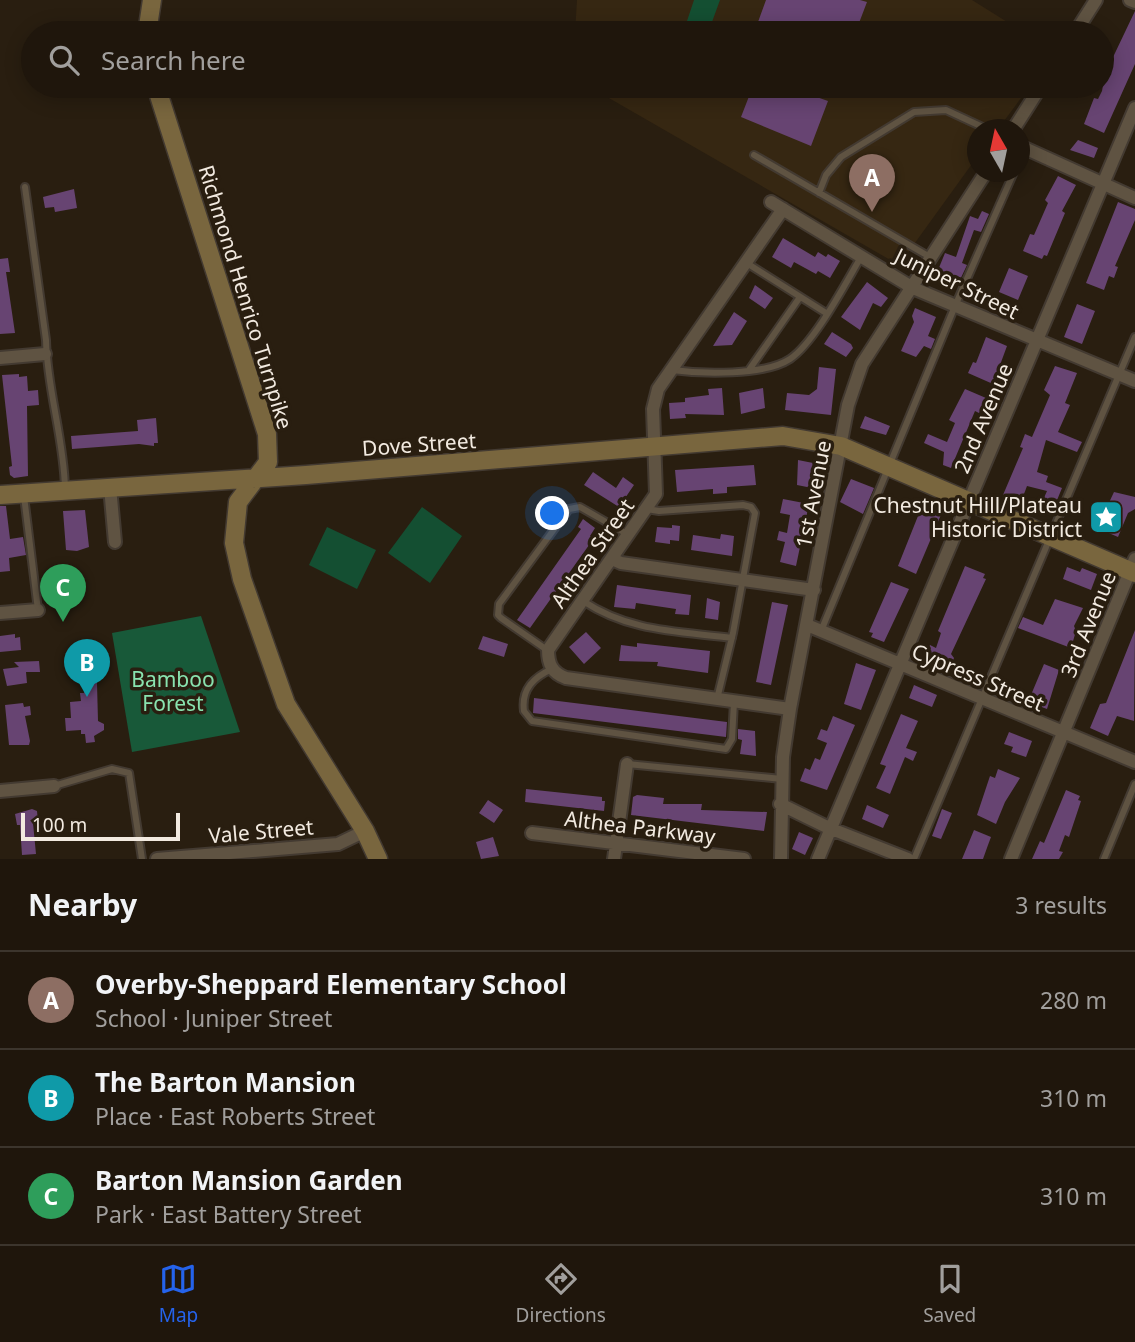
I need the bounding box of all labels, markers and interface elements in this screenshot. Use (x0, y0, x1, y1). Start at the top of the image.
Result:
search box (21, 21, 1114, 98)
icon: search (45, 41, 83, 79)
text: Search here (101, 42, 246, 78)
north arrow (967, 119, 1030, 182)
pin: A (849, 154, 895, 212)
street label: Richmond Henrico Turnpike (192, 162, 300, 432)
street label: Juniper Street (889, 240, 1024, 325)
street label: 2nd Avenue (947, 359, 1019, 477)
street label: Dove Street (361, 426, 477, 462)
street label: 1st Avenue (789, 438, 837, 550)
place label: Chestnut Hill/Plateau Historic District (874, 491, 1082, 543)
street label: Althea Street (544, 493, 640, 613)
your location (535, 496, 569, 530)
place icon: Chestnut Hill/Plateau Historic District (1087, 498, 1125, 536)
pin: C (40, 564, 86, 622)
street label: 3rd Avenue (1054, 567, 1122, 681)
street label: Cypress Street (908, 637, 1049, 718)
pin: B (64, 639, 110, 697)
park label: Bamboo Forest (131, 665, 215, 717)
street label: Althea Parkway (563, 804, 717, 850)
scale bar (21, 810, 180, 842)
text: 100 m (32, 812, 87, 838)
street label: Vale Street (207, 812, 315, 850)
text: Nearby (28, 884, 137, 925)
text: 3 results (1015, 889, 1107, 921)
text: Overby-Sheppard Elementary School (95, 966, 567, 1002)
text: A (43, 984, 59, 1016)
text: 280 m (1040, 984, 1107, 1016)
text: School · Juniper Street (95, 1002, 332, 1034)
text: The Barton Mansion (95, 1064, 356, 1100)
text: B (43, 1082, 59, 1114)
text: 310 m (1040, 1082, 1107, 1114)
text: Place · East Roberts Street (95, 1100, 375, 1132)
text: Barton Mansion Garden (95, 1162, 403, 1198)
text: C (44, 1180, 58, 1212)
text: 310 m (1040, 1180, 1107, 1212)
text: Park · East Battery Street (95, 1198, 362, 1230)
tab: Map (159, 1260, 198, 1328)
tab: Directions (516, 1260, 606, 1328)
tab: Saved (923, 1260, 976, 1328)

